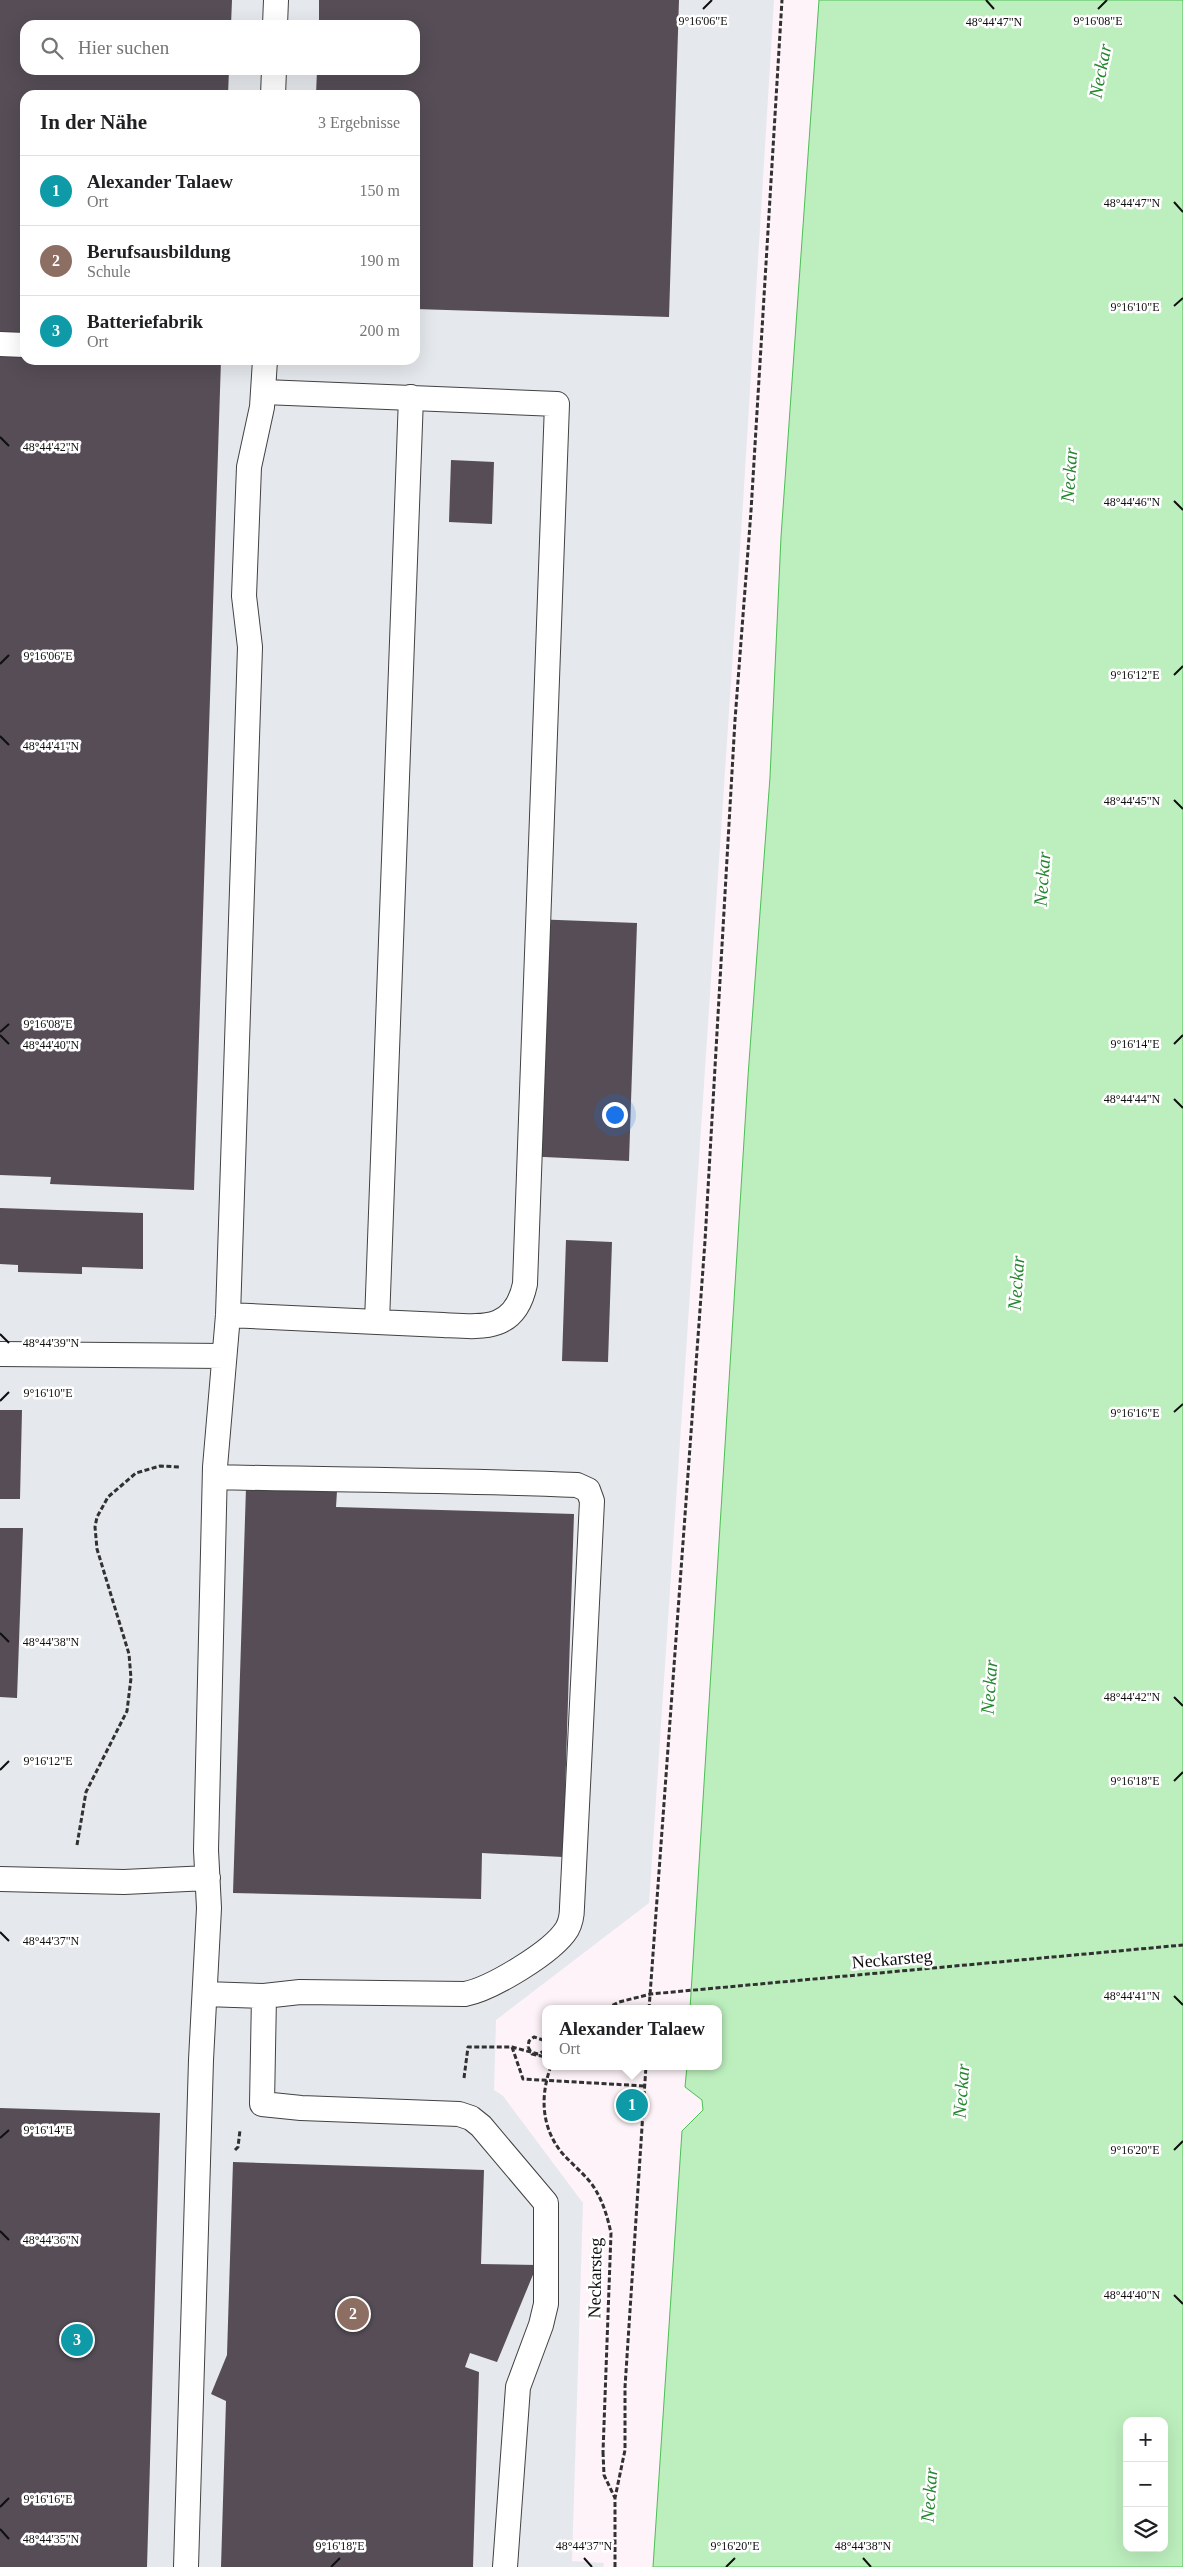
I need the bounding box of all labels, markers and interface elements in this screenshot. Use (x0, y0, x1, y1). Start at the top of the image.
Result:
text: 9°16'06"E (678, 14, 728, 28)
text: 9°16'08"E (1073, 14, 1123, 28)
text: 48°44'47"N (966, 15, 1023, 29)
search box (20, 20, 420, 75)
icon: search (38, 34, 66, 62)
text: Hier suchen (78, 37, 169, 58)
water label: Neckar (1084, 41, 1116, 101)
text: In der Nähe (40, 110, 147, 134)
text: 3 Ergebnisse (318, 114, 400, 131)
text: Alexander Talaew (87, 171, 233, 192)
text: 1 (52, 182, 60, 199)
text: 150 m (360, 182, 400, 199)
text: Ort (87, 193, 108, 210)
text: 48°44'47"N (1104, 196, 1161, 210)
text: Berufsausbildung (87, 241, 231, 262)
text: 2 (52, 252, 60, 269)
text: 190 m (360, 252, 400, 269)
text: Schule (87, 263, 131, 280)
text: 9°16'10"E (1110, 300, 1160, 314)
text: Batteriefabrik (87, 311, 203, 332)
text: 3 (52, 322, 60, 339)
text: 200 m (360, 322, 400, 339)
text: Ort (87, 333, 108, 350)
text: 48°44'42"N (23, 440, 80, 454)
water label: Neckar (1057, 446, 1081, 504)
text: 48°44'46"N (1104, 495, 1161, 509)
text: 9°16'06"E (23, 649, 73, 663)
text: 9°16'12"E (1110, 668, 1160, 682)
text: 48°44'41"N (23, 739, 80, 753)
text: 48°44'45"N (1104, 794, 1161, 808)
water label: Neckar (1030, 850, 1054, 908)
text: 9°16'08"E (23, 1017, 73, 1031)
text: 9°16'14"E (1110, 1037, 1160, 1051)
text: 48°44'40"N (23, 1038, 80, 1052)
text: 48°44'44"N (1104, 1092, 1161, 1106)
your location (602, 1102, 628, 1128)
water label: Neckar (1004, 1254, 1028, 1312)
text: 48°44'39"N (23, 1336, 80, 1350)
text: 9°16'10"E (23, 1386, 73, 1400)
text: 9°16'16"E (1110, 1406, 1160, 1420)
text: 48°44'38"N (23, 1635, 80, 1649)
water label: Neckar (977, 1658, 1001, 1716)
text: 48°44'42"N (1104, 1690, 1161, 1704)
text: 9°16'12"E (23, 1754, 73, 1768)
text: 9°16'18"E (1110, 1774, 1160, 1788)
text: 48°44'37"N (23, 1934, 80, 1948)
street label: Neckarsteg (851, 1946, 933, 1972)
text: 48°44'41"N (1104, 1989, 1161, 2003)
popup (542, 2005, 722, 2070)
text: Alexander Talaew (559, 2018, 705, 2039)
text: Ort (559, 2040, 580, 2057)
water label: Neckar (949, 2062, 973, 2120)
pin: 1 (616, 2086, 648, 2124)
text: 9°16'14"E (23, 2123, 73, 2137)
text: 9°16'20"E (1110, 2143, 1160, 2157)
text: 48°44'36"N (23, 2233, 80, 2247)
street label: Neckarsteg (584, 2237, 606, 2319)
text: 48°44'40"N (1104, 2288, 1161, 2302)
pin: 2 (337, 2295, 369, 2333)
pin: 3 (61, 2321, 93, 2359)
map controls (1123, 2417, 1168, 2552)
button: + (1123, 2417, 1168, 2462)
button: − (1123, 2462, 1168, 2507)
water label: Neckar (917, 2466, 941, 2524)
text: 9°16'16"E (23, 2492, 73, 2506)
button: layers (1123, 2507, 1168, 2552)
text: 48°44'35"N (23, 2532, 80, 2546)
text: 9°16'18"E (315, 2539, 365, 2553)
text: 48°44'37"N (556, 2539, 613, 2553)
text: 9°16'20"E (710, 2539, 760, 2553)
text: 48°44'38"N (835, 2539, 892, 2553)

